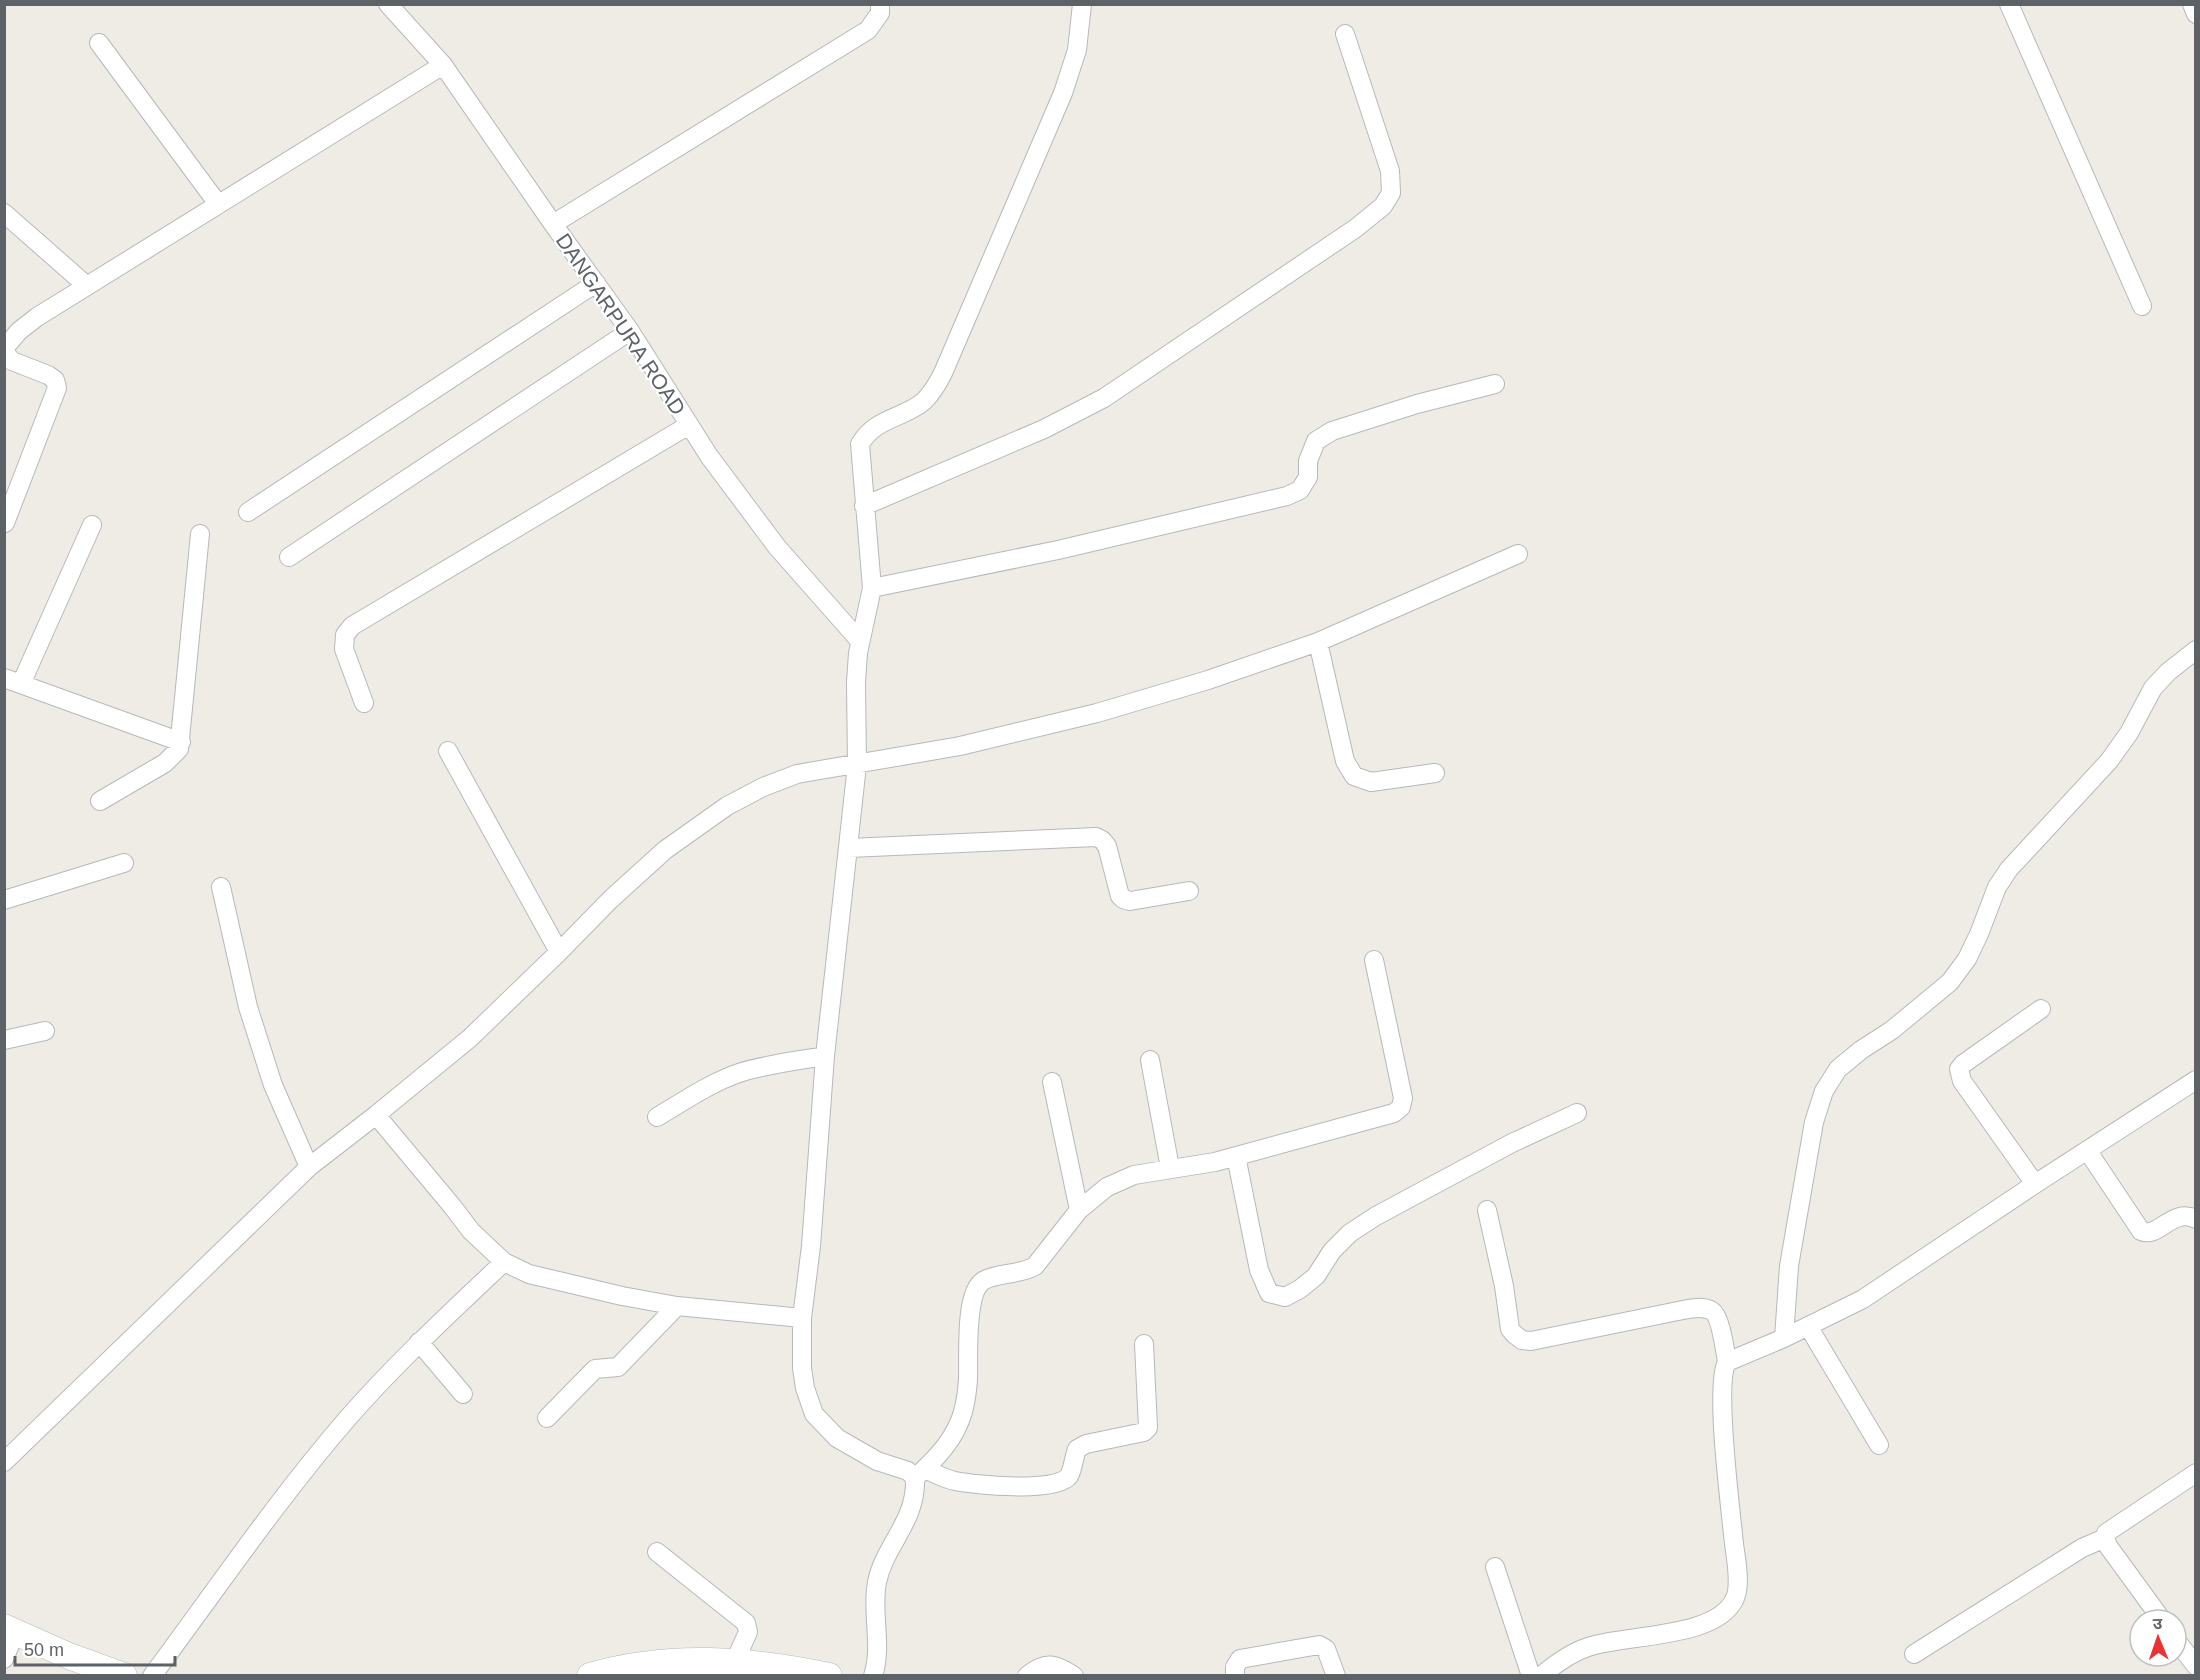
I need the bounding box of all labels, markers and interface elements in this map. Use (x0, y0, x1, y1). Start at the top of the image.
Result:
street label: DANGARPURA ROAD (552, 229, 690, 419)
north arrow (2128, 1608, 2188, 1668)
text: उ (2153, 1615, 2163, 1632)
scale bar (15, 1629, 176, 1667)
text: 50 m (24, 1640, 64, 1660)

